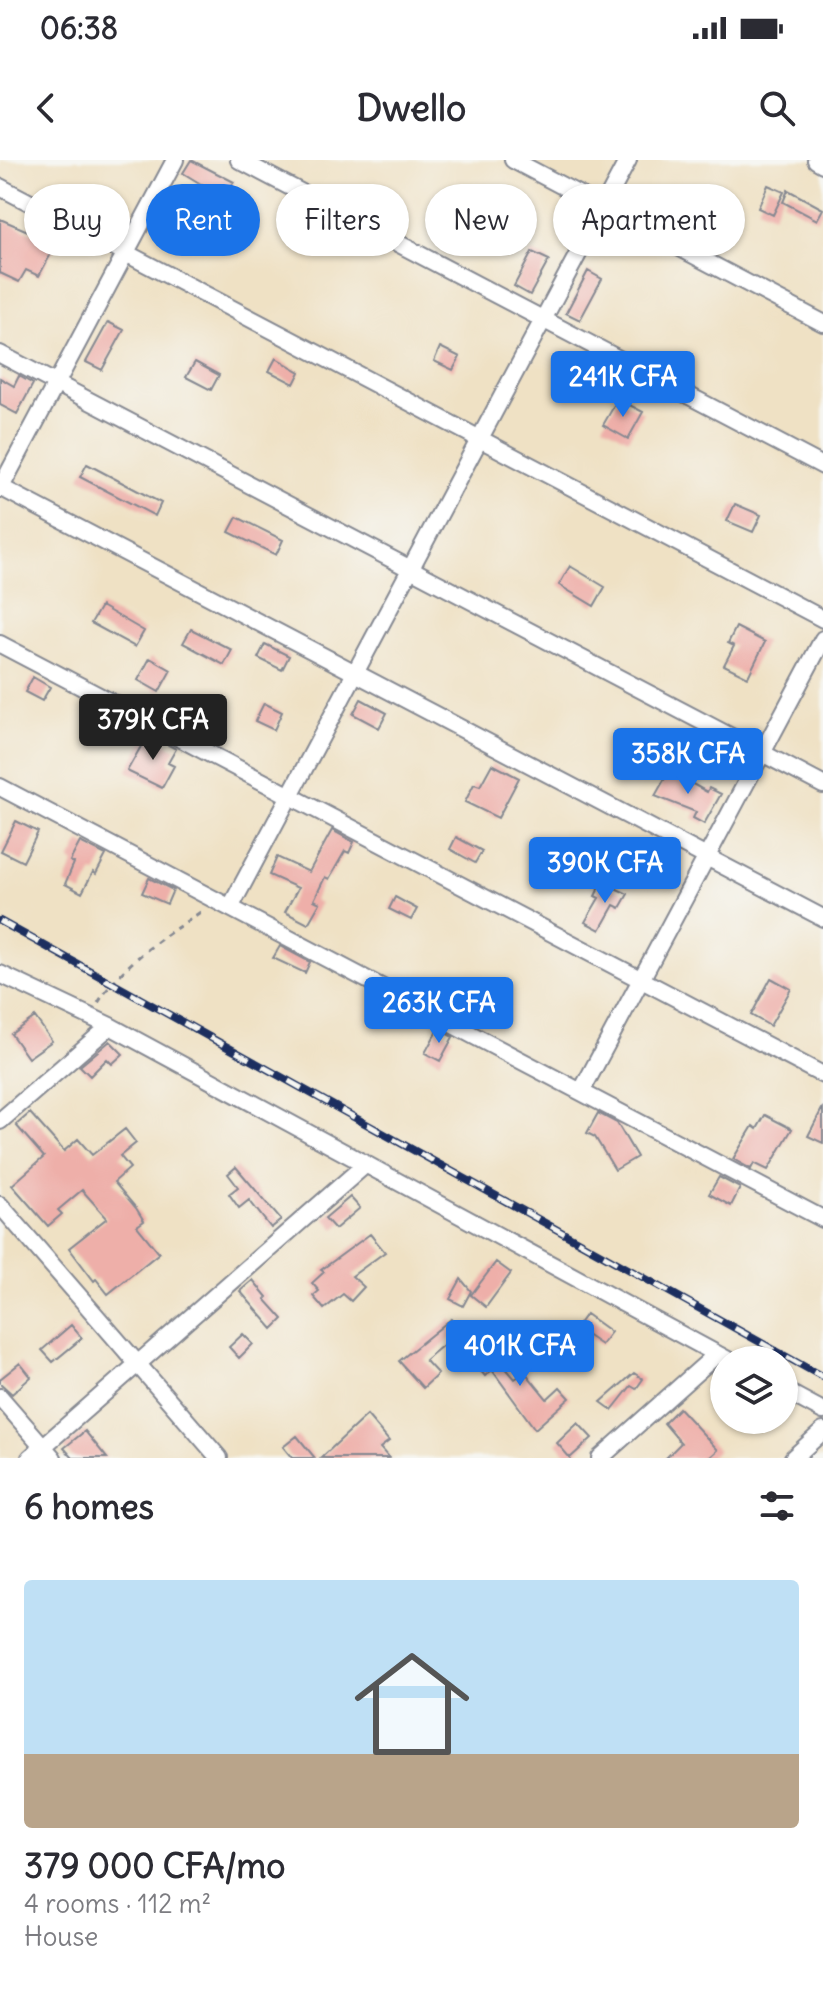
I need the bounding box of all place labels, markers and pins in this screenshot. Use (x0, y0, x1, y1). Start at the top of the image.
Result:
pin: 241K CFA (540, 351, 706, 419)
pin: 379K CFA (70, 694, 236, 762)
pin: 358K CFA (605, 728, 771, 796)
pin: 390K CFA (522, 837, 688, 905)
pin: 263K CFA (356, 977, 522, 1045)
pin: 401K CFA (437, 1320, 603, 1388)

